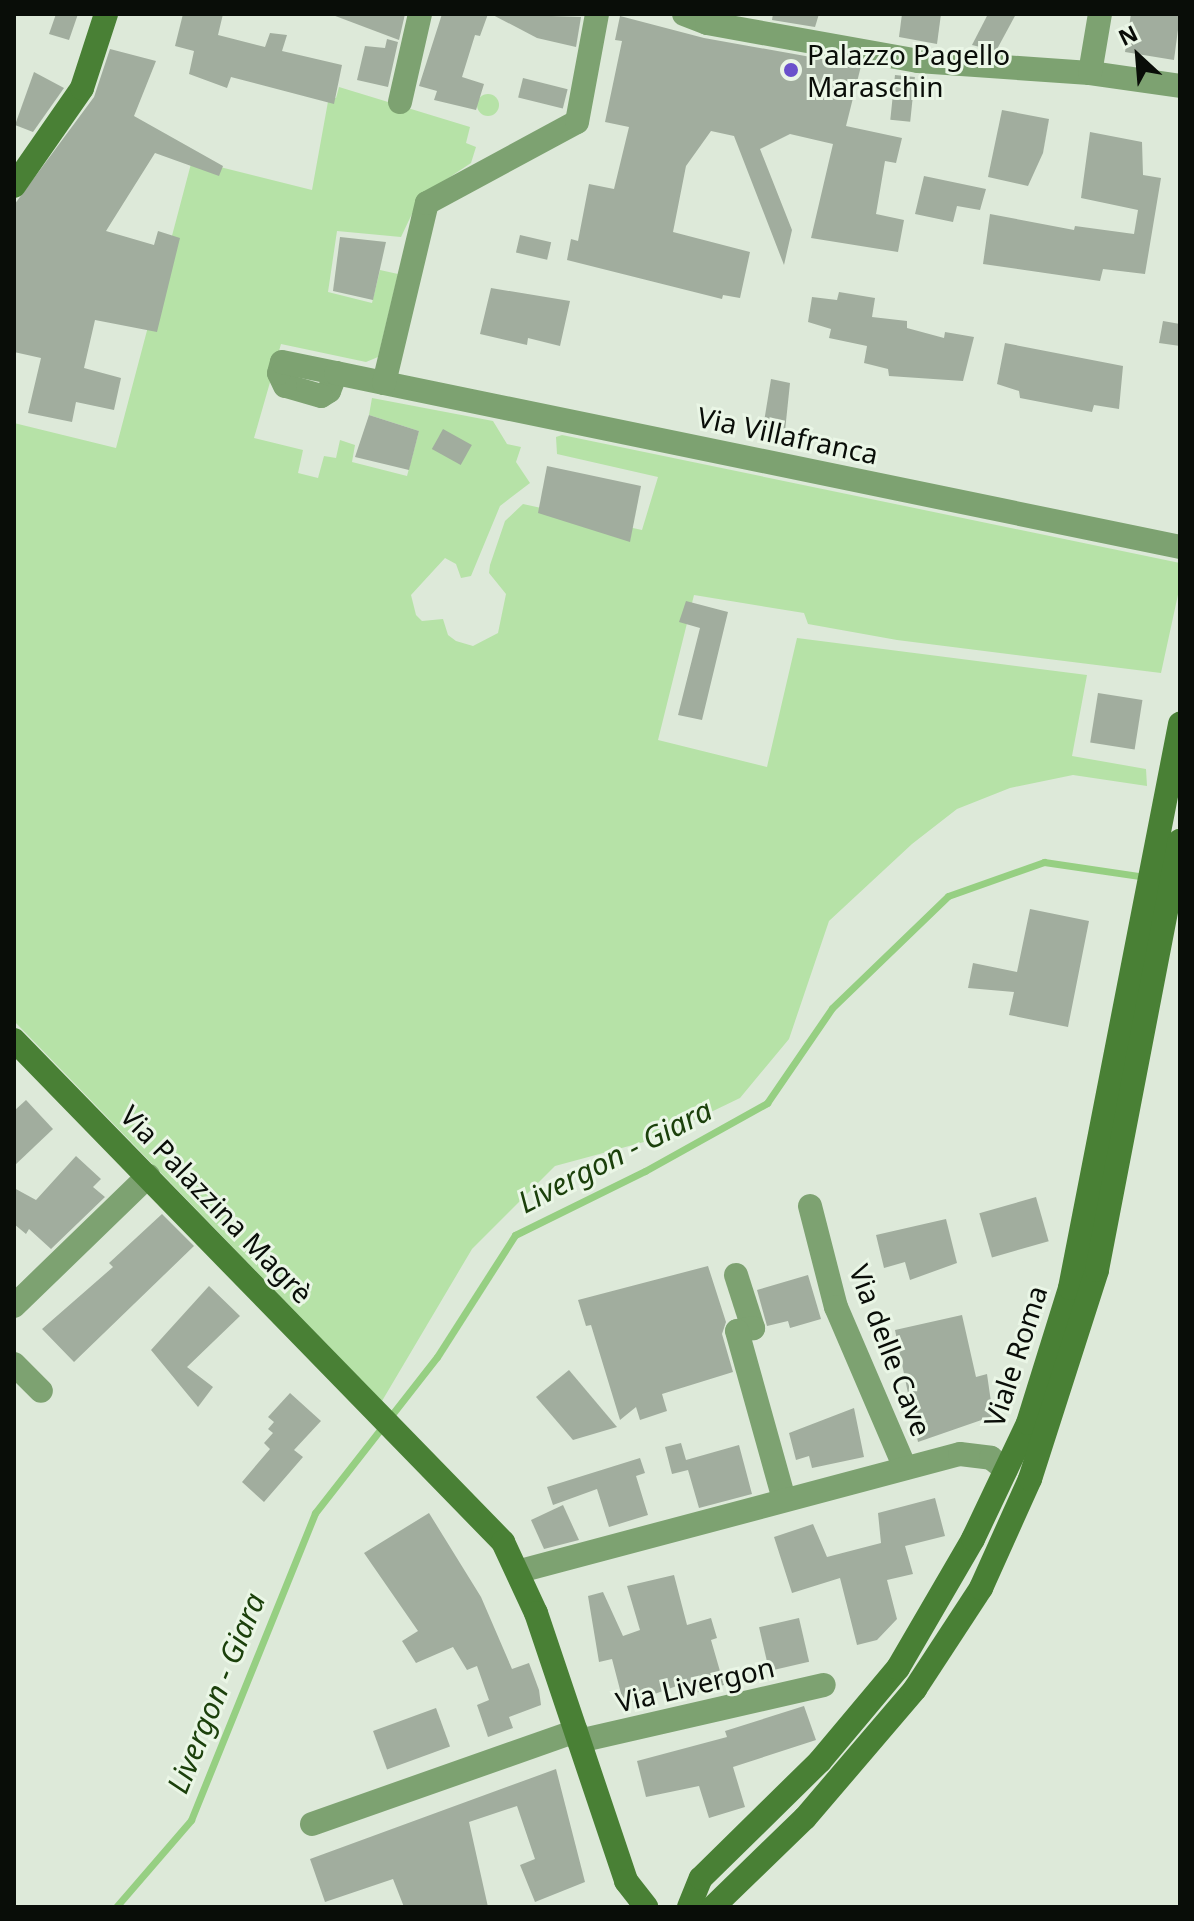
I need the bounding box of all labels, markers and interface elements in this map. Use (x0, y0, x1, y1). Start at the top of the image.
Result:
north arrow (1098, 16, 1178, 96)
text: N (1113, 17, 1142, 52)
place label: Palazzo Pagello Maraschin (807, 37, 1010, 103)
marker: Palazzo Pagello Maraschin (782, 61, 800, 79)
street label: Via Villafranca (695, 399, 881, 471)
water label: Livergon - Giara (512, 1092, 718, 1220)
street label: Via Palazzina Magrè (114, 1098, 320, 1310)
street label: Via delle Cave (843, 1260, 939, 1440)
street label: Viale Roma (976, 1281, 1054, 1431)
water label: Livergon - Giara (159, 1588, 273, 1798)
street label: Via Livergon (612, 1649, 778, 1719)

